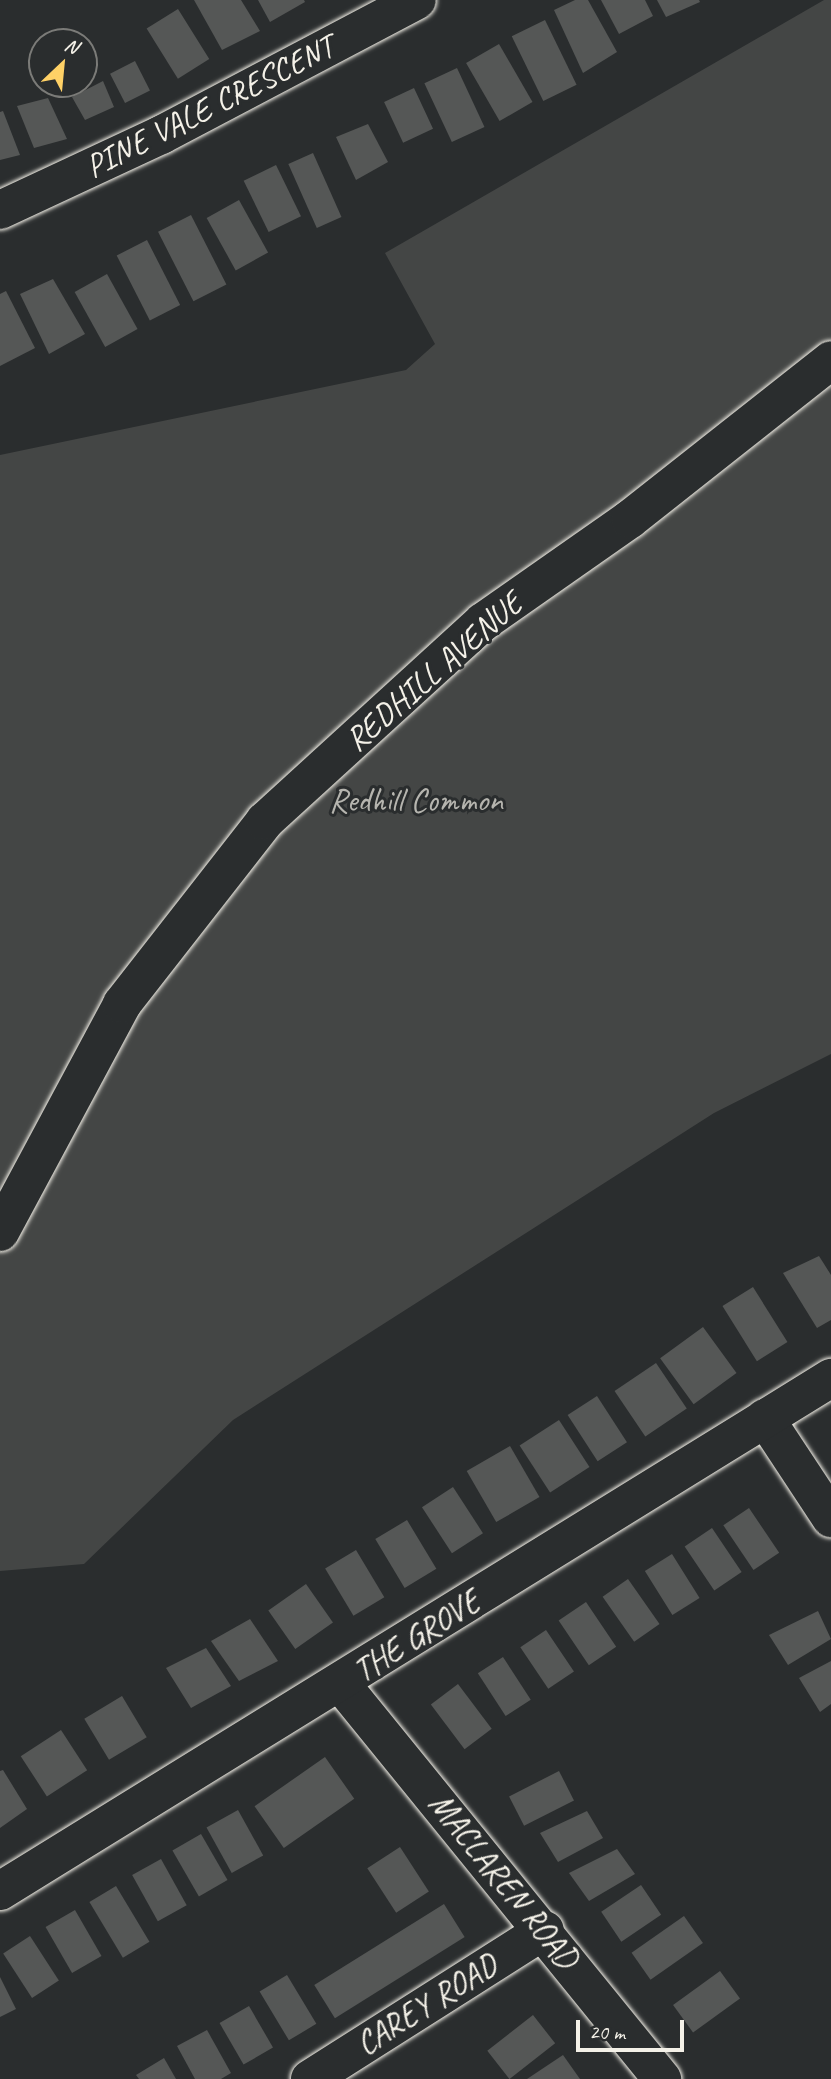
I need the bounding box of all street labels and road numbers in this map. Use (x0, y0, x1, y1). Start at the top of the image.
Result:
street label: PINE VALE CRESCENT (79, 27, 341, 187)
street label: REDHILL AVENUE (337, 584, 531, 760)
street label: THE GROVE (346, 1583, 488, 1691)
street label: MACLAREN ROAD (420, 1784, 586, 1978)
street label: CAREY ROAD (349, 1946, 505, 2064)

